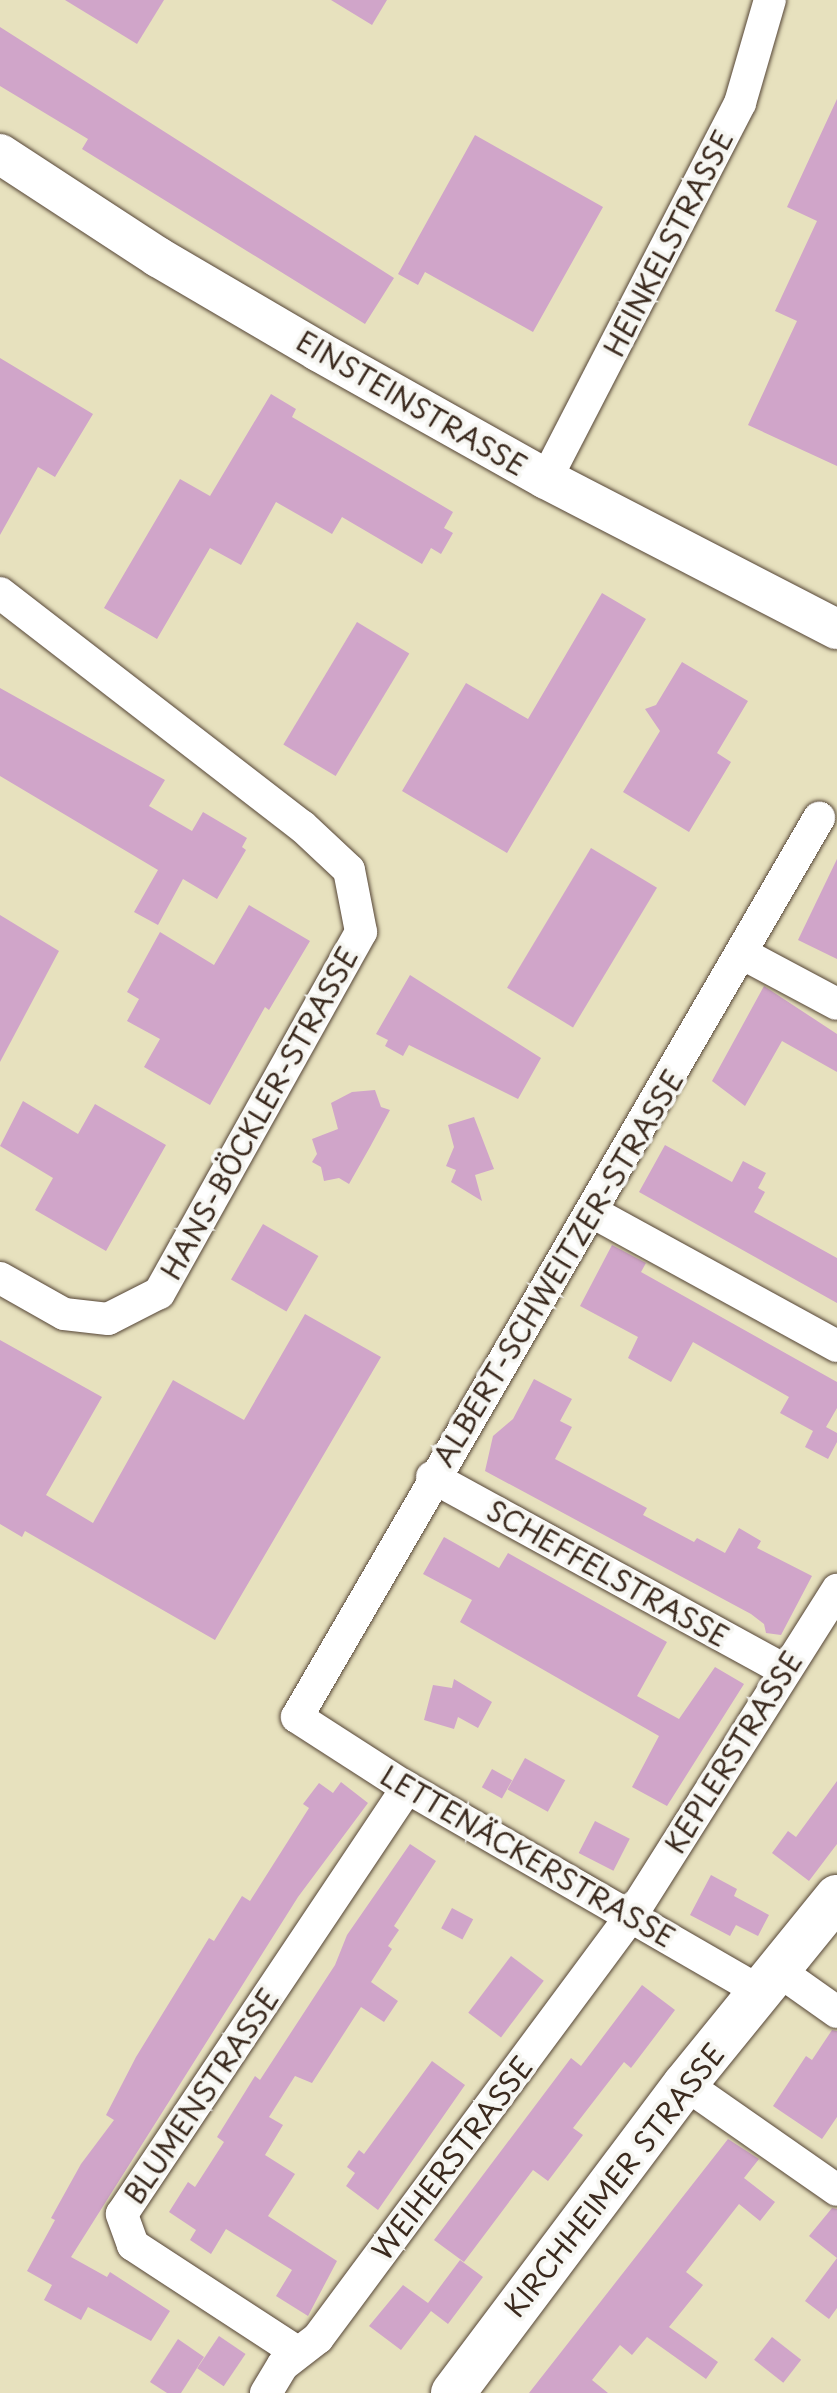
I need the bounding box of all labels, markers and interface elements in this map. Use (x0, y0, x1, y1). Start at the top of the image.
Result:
street label: HEINKELSTRASSE (597, 124, 739, 362)
street label: EINSTEINSTRASSE (291, 324, 533, 482)
street label: HANS-BÖCKLER-STRASSE (153, 941, 365, 1285)
street label: ALBERT-SCHWEITZER-STRASSE (426, 1064, 690, 1472)
street label: SCHEFFELSTRASSE (481, 1493, 735, 1653)
street label: KEPLERSTRASSE (657, 1645, 809, 1859)
street label: LETTENÄCKERSTRASSE (375, 1758, 681, 1954)
street label: BLUMENSTRASSE (117, 1982, 285, 2210)
street label: KIRCHHEIMER STRASSE (496, 2036, 732, 2324)
street label: WEIHERSTRASSE (365, 2050, 539, 2266)

